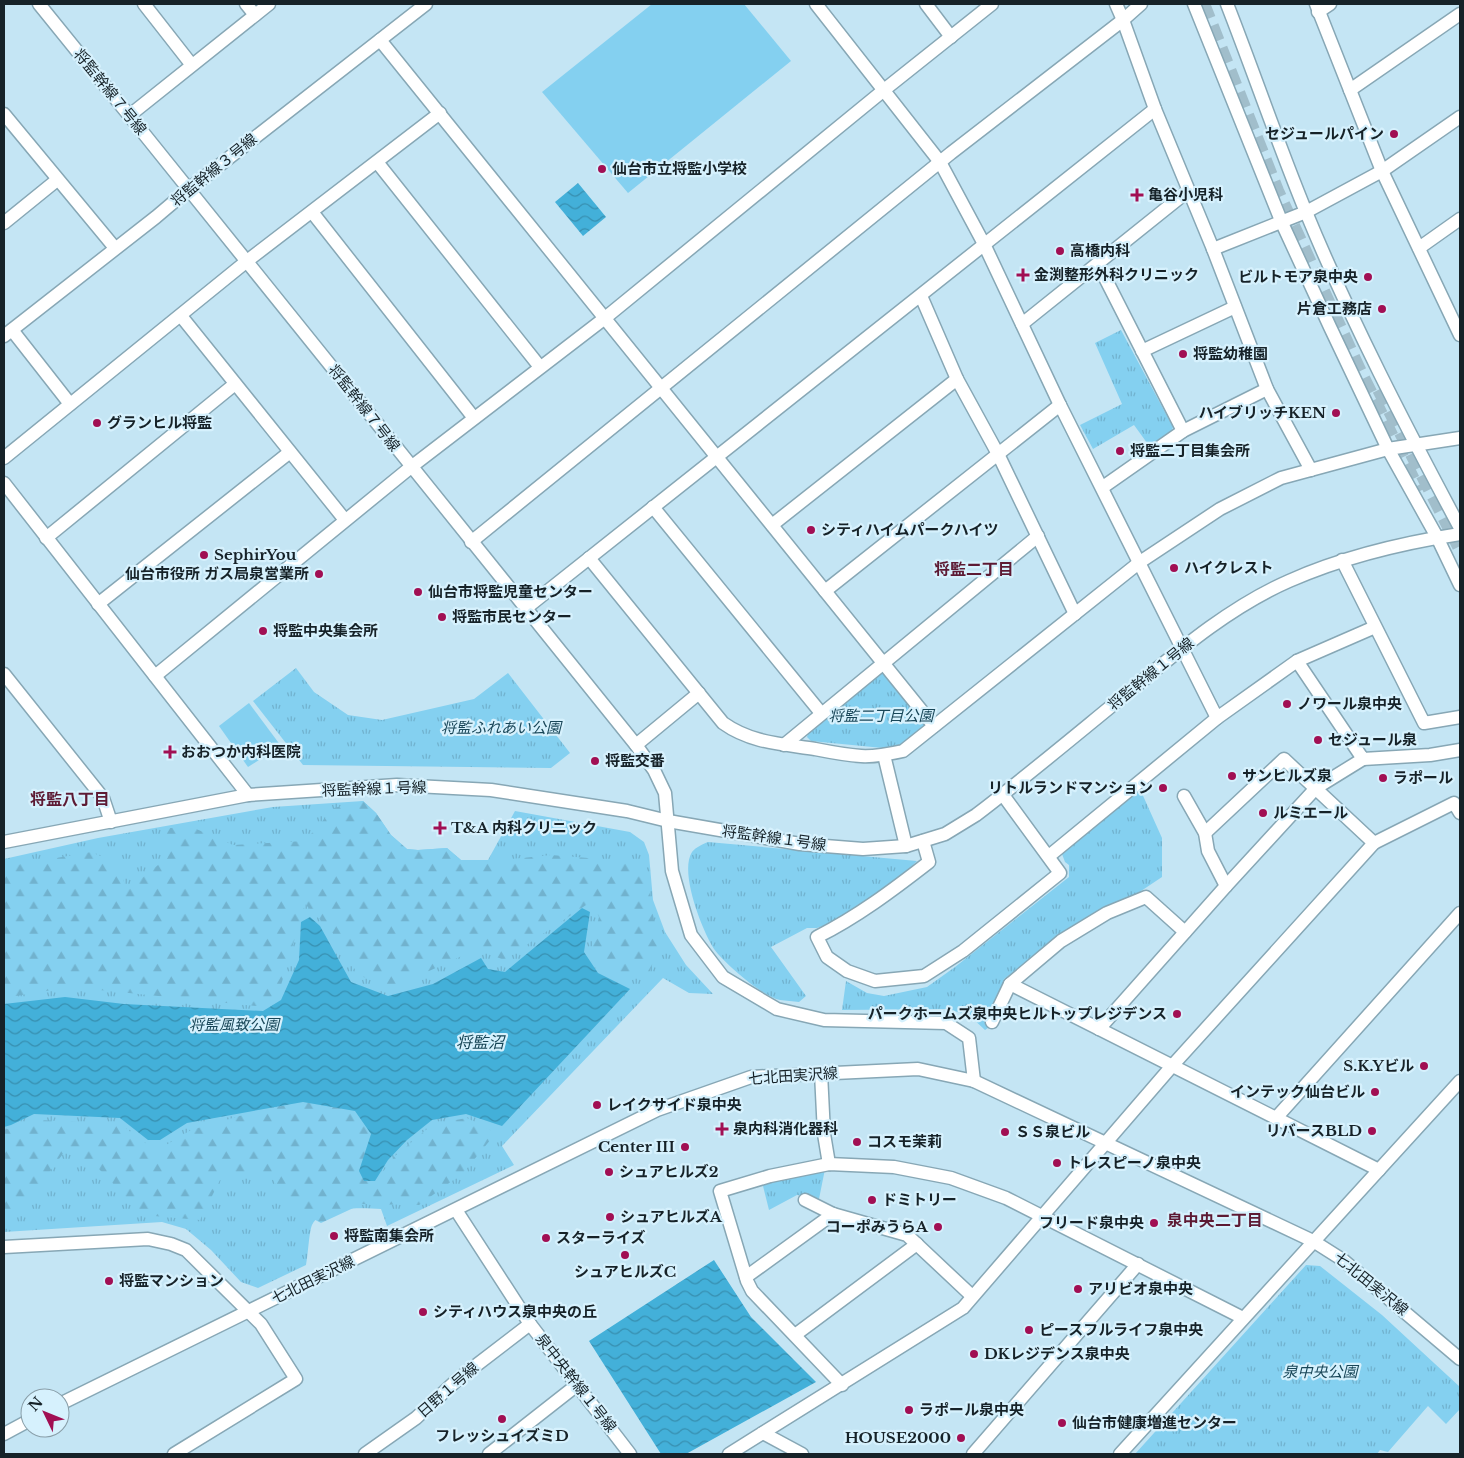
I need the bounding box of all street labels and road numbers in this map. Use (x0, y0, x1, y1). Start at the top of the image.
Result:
street label: 将監幹線７号線 (70, 45, 151, 138)
street label: 将監幹線３号線 (167, 129, 260, 210)
street label: 将監幹線７号線 (325, 360, 404, 455)
street label: 将監幹線１号線 (1104, 633, 1197, 714)
street label: 将監幹線１号線 (321, 777, 427, 800)
street label: 将監幹線１号線 (721, 821, 827, 854)
street label: 七北田実沢線 (747, 1063, 839, 1088)
street label: 七北田実沢線 (1330, 1248, 1412, 1319)
street label: 七北田実沢線 (268, 1251, 357, 1308)
street label: 泉中央幹線１号線 (532, 1330, 621, 1436)
street label: 日野１号線 (413, 1358, 482, 1421)

